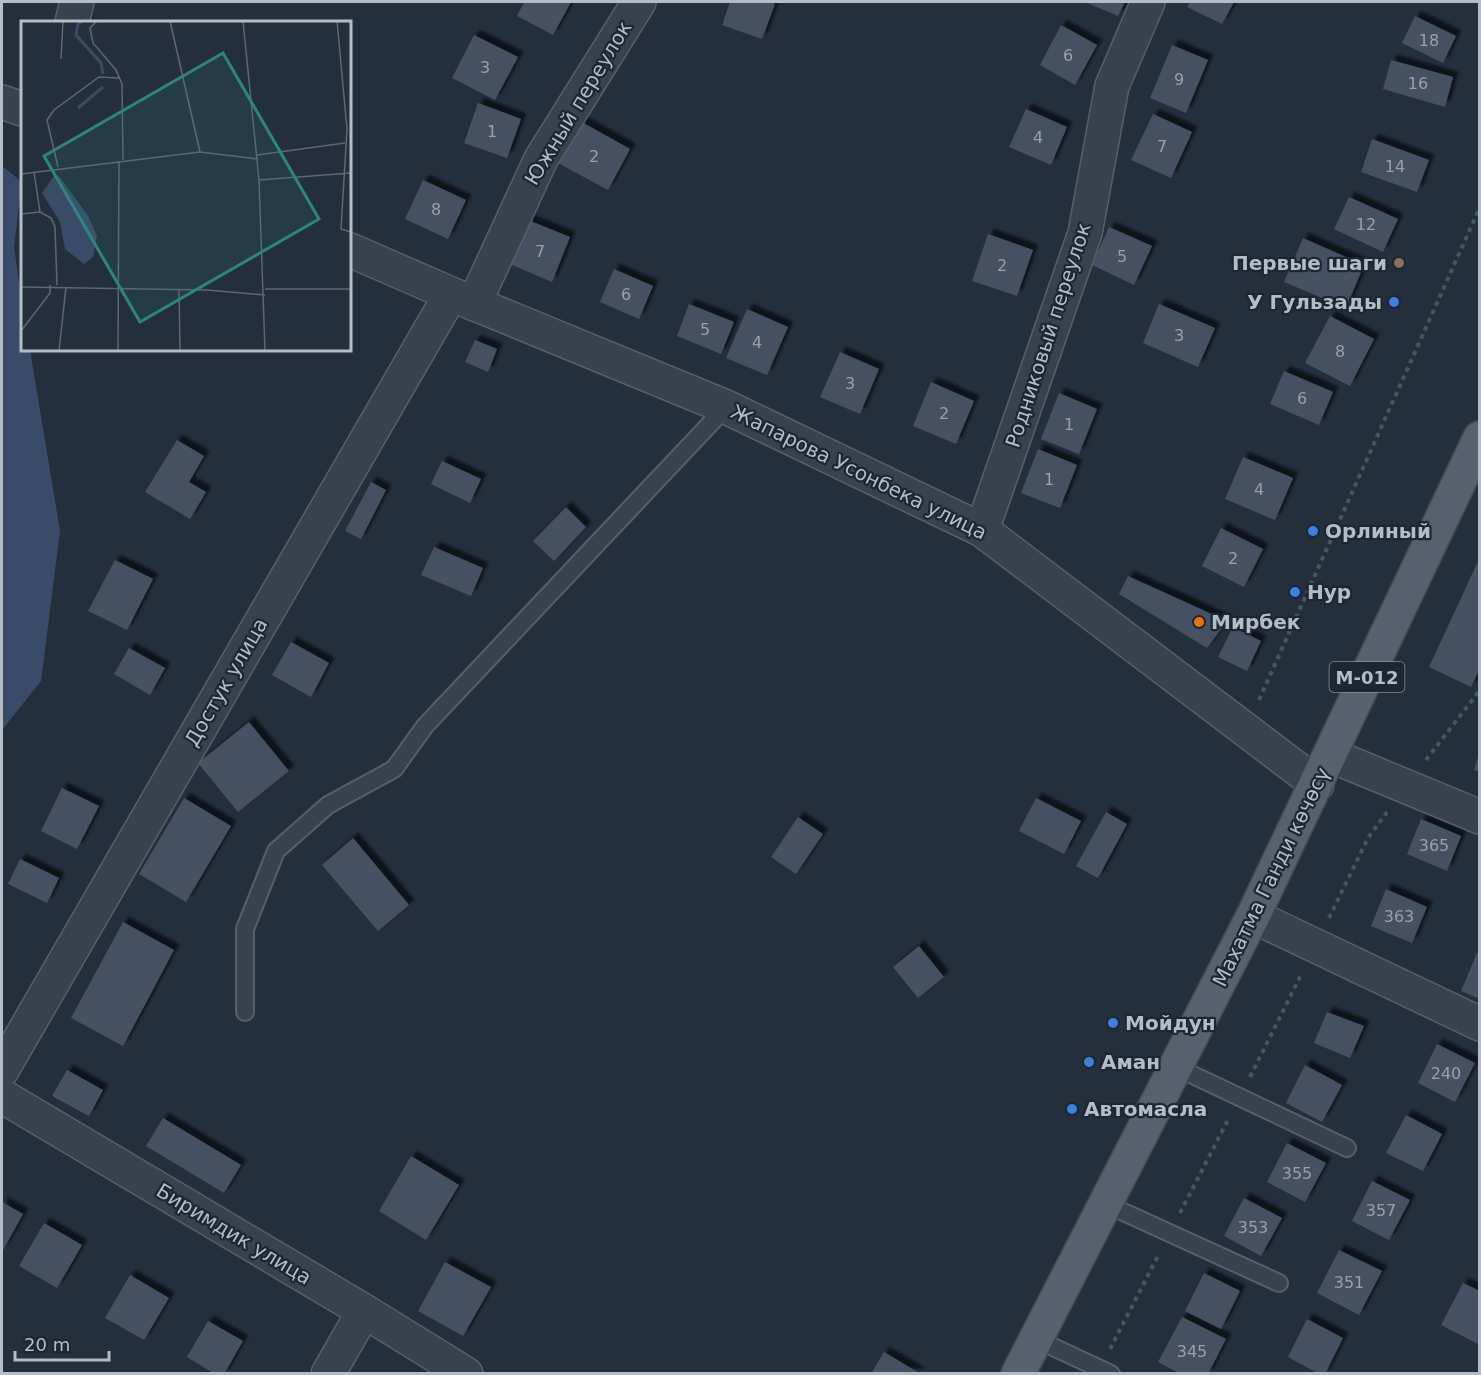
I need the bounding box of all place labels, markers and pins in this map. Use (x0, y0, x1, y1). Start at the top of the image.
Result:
place label: Первые шаги (1232, 251, 1387, 275)
marker: Первые шаги (1392, 256, 1406, 270)
place label: У Гульзады (1247, 290, 1382, 314)
marker: У Гульзады (1387, 295, 1401, 309)
place label: Орлиный (1325, 519, 1431, 543)
marker: Орлиный (1306, 524, 1320, 538)
place label: Нур (1307, 580, 1351, 604)
marker: Нур (1288, 585, 1302, 599)
place label: Мирбек (1211, 610, 1301, 634)
marker: Мирбек (1192, 615, 1206, 629)
place label: Мойдун (1125, 1011, 1216, 1035)
marker: Мойдун (1106, 1016, 1120, 1030)
place label: Аман (1101, 1050, 1160, 1074)
marker: Аман (1082, 1055, 1096, 1069)
place label: Автомасла (1084, 1097, 1207, 1121)
marker: Автомасла (1065, 1102, 1079, 1116)

